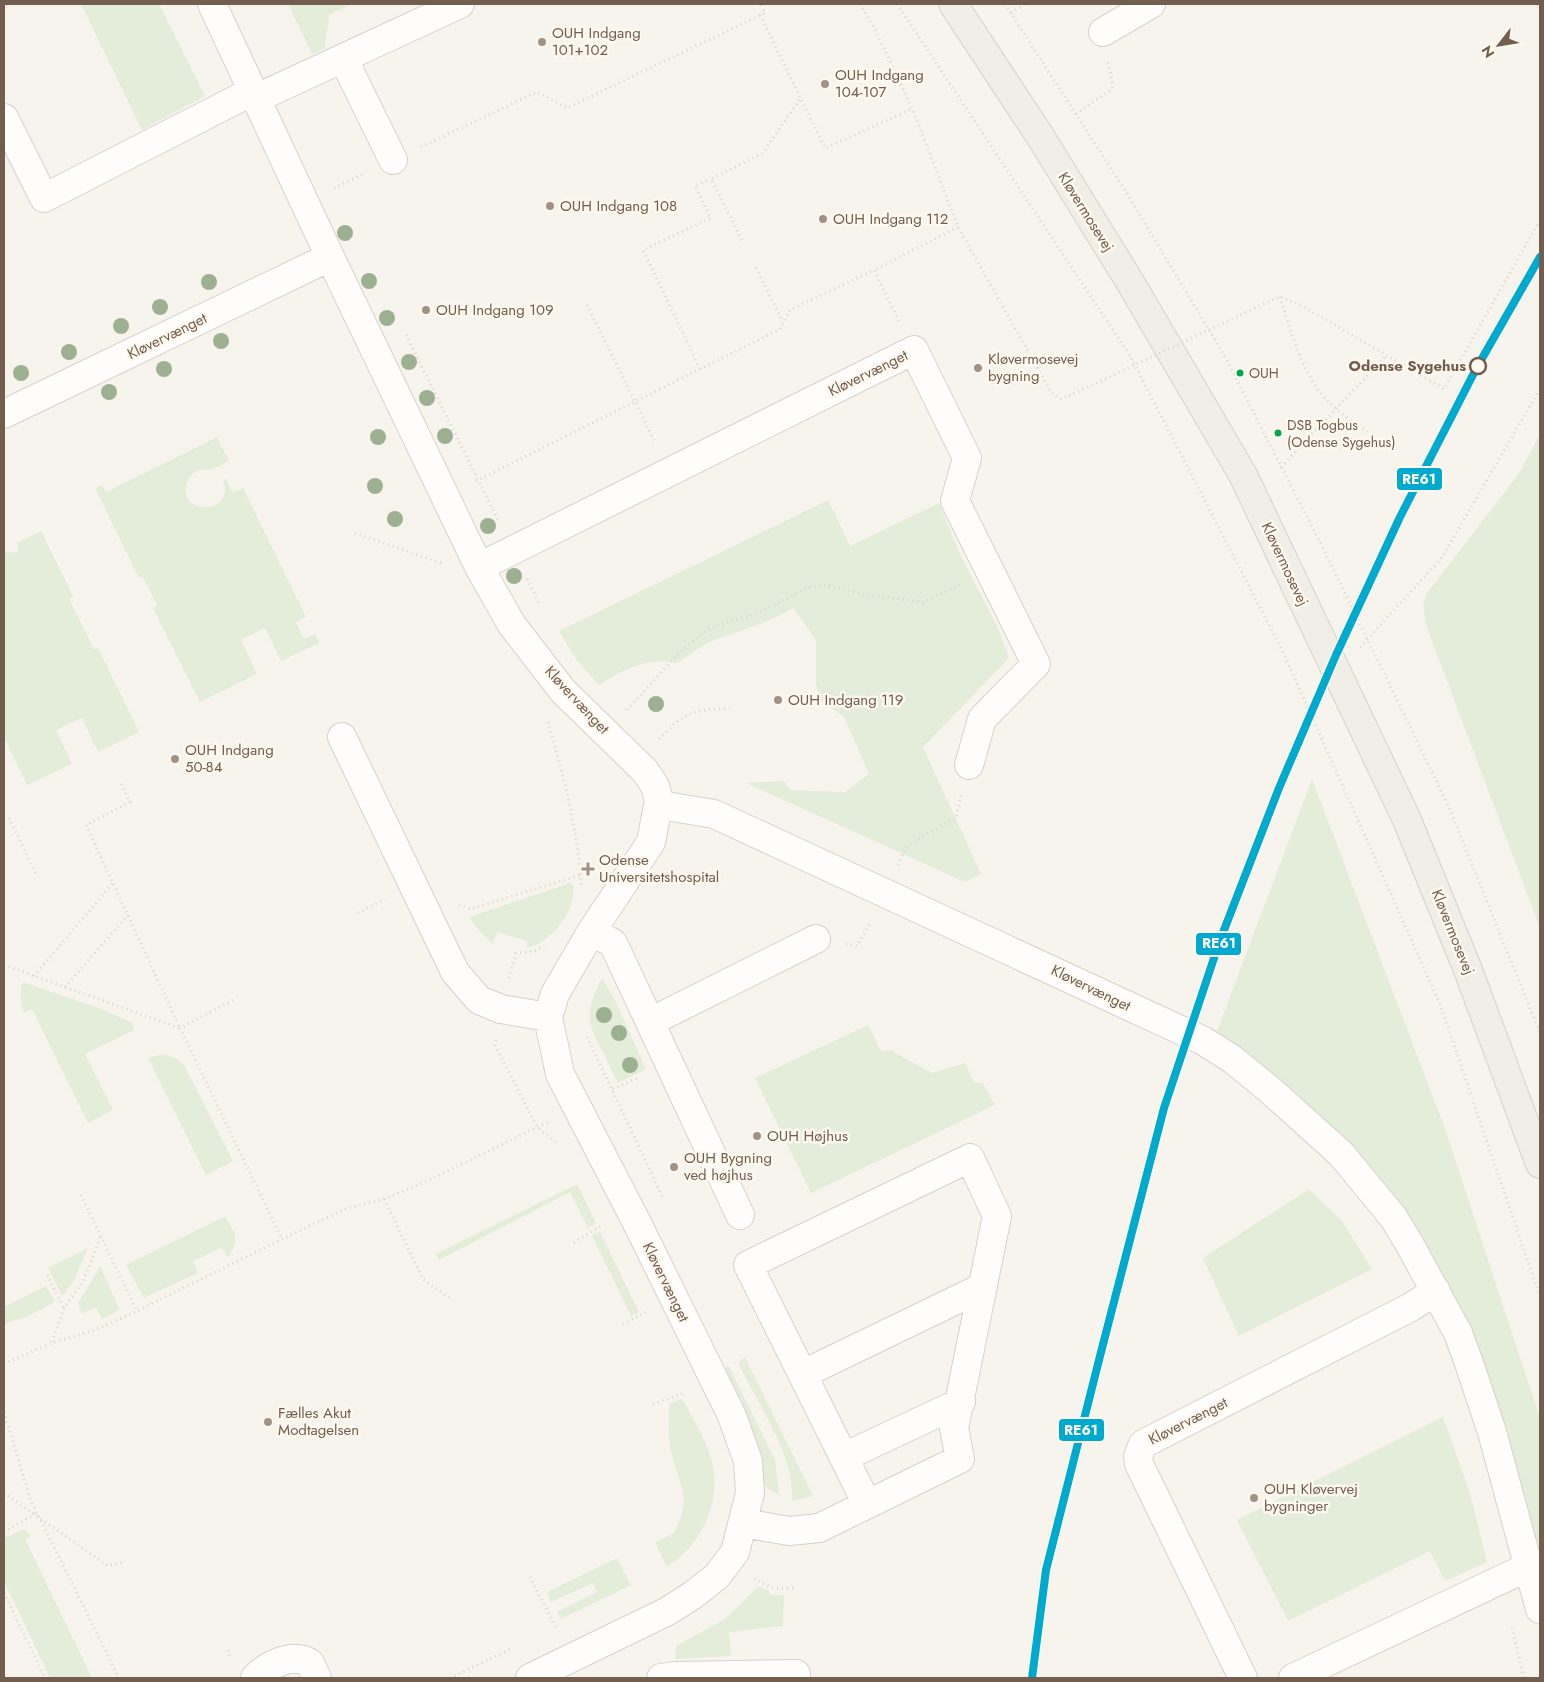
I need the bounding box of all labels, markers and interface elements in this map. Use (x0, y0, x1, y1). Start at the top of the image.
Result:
north arrow (1474, 20, 1524, 70)
place label: OUH Indgang 101+102 (552, 22, 641, 61)
marker: OUH Indgang 101+102 (536, 36, 548, 48)
text: N (1476, 42, 1499, 62)
place label: OUH Indgang 104-107 (835, 64, 924, 103)
marker: OUH Indgang 104-107 (819, 78, 831, 90)
street label: Kløvermosevej (1053, 168, 1119, 256)
place label: OUH Indgang 108 (560, 195, 677, 217)
marker: OUH Indgang 108 (544, 200, 556, 212)
place label: OUH Indgang 112 (833, 208, 948, 230)
marker: OUH Indgang 112 (817, 213, 829, 225)
place label: OUH Indgang 109 (436, 299, 554, 321)
marker: OUH Indgang 109 (420, 304, 432, 316)
street label: Kløvervænget (123, 307, 211, 365)
street label: Kløvervænget (824, 344, 912, 402)
place label: Kløvermosevej bygning (988, 348, 1078, 387)
place label: Odense Sygehus (1349, 355, 1466, 377)
marker: Odense Sygehus (1469, 357, 1487, 375)
marker: Kløvermosevej bygning (972, 362, 984, 374)
place label: OUH (1249, 363, 1279, 383)
marker: OUH (1235, 368, 1245, 378)
place label: DSB Togbus (Odense Sygehus) (1287, 415, 1396, 452)
marker: DSB Togbus (Odense Sygehus) (1273, 428, 1283, 438)
line badge: RE61 (1396, 467, 1443, 491)
text: RE61 (1402, 469, 1436, 489)
street label: Kløvermosevej (1256, 518, 1314, 610)
street label: Kløvervænget (540, 661, 615, 739)
place label: OUH Indgang 119 (788, 689, 903, 711)
marker: OUH Indgang 119 (772, 694, 784, 706)
place label: OUH Indgang 50-84 (185, 739, 274, 778)
marker: OUH Indgang 50-84 (169, 753, 181, 765)
place label: Odense Universitetshospital (599, 849, 719, 888)
marker: Odense Universitetshospital (581, 862, 595, 876)
street label: Kløvermosevej (1426, 886, 1480, 978)
line badge: RE61 (1195, 932, 1242, 956)
text: RE61 (1202, 933, 1236, 953)
street label: Kløvervænget (1047, 959, 1135, 1017)
place label: OUH Højhus (767, 1125, 848, 1147)
marker: OUH Højhus (751, 1130, 763, 1142)
place label: OUH Bygning ved højhus (684, 1147, 772, 1186)
marker: OUH Bygning ved højhus (668, 1161, 680, 1173)
street label: Kløvervænget (637, 1238, 695, 1326)
street label: Kløvervænget (1145, 1391, 1232, 1450)
place label: Fælles Akut Modtagelsen (278, 1402, 359, 1441)
marker: Fælles Akut Modtagelsen (262, 1416, 274, 1428)
line badge: RE61 (1058, 1418, 1105, 1442)
text: RE61 (1064, 1420, 1098, 1440)
place label: OUH Kløvervej bygninger (1264, 1478, 1358, 1517)
marker: OUH Kløvervej bygninger (1248, 1492, 1260, 1504)

